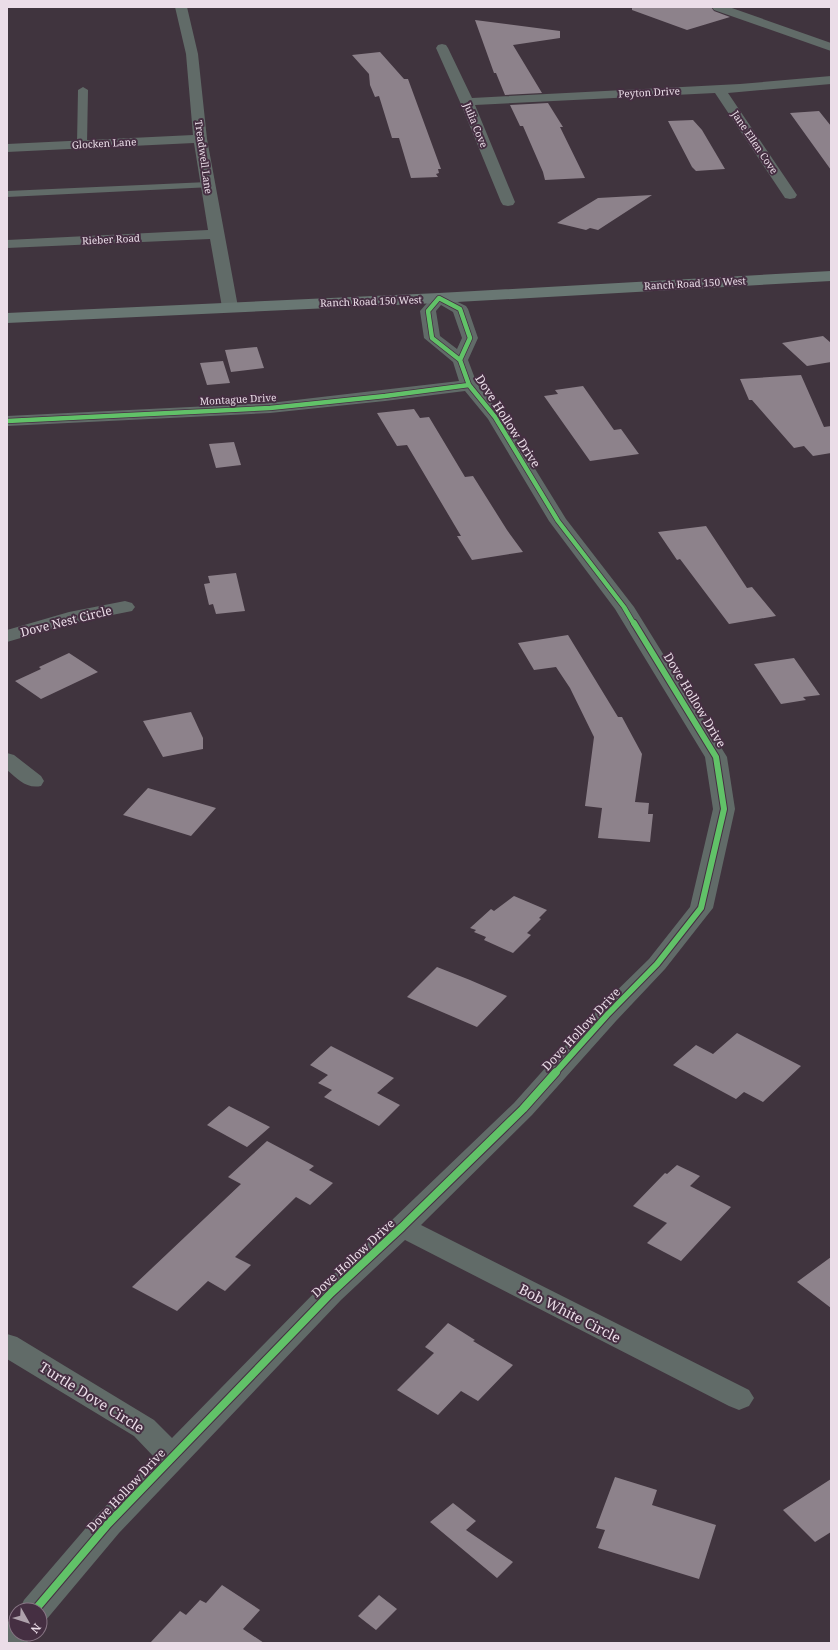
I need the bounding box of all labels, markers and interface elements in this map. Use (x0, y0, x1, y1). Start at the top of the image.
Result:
street label: Peyton Drive (618, 83, 680, 101)
street label: Julia Cove (460, 99, 491, 150)
street label: Jane Ellen Cove (728, 107, 781, 176)
street label: Treadwell Lane (192, 119, 216, 195)
street label: Glocken Lane (71, 134, 137, 152)
street label: Rieber Road (82, 230, 140, 248)
street label: Ranch Road 150 West (644, 273, 747, 293)
street label: Ranch Road 150 West (320, 292, 423, 310)
street label: Dove Hollow Drive (471, 371, 545, 471)
street label: Montague Drive (199, 390, 277, 408)
street label: Dove Nest Circle (19, 601, 113, 641)
street label: Dove Hollow Drive (660, 649, 730, 751)
street label: Dove Hollow Drive (538, 984, 624, 1074)
street label: Dove Hollow Drive (308, 1215, 398, 1301)
street label: Bob White Circle (516, 1279, 624, 1347)
street label: Turtle Dove Circle (36, 1357, 148, 1437)
street label: Dove Hollow Drive (83, 1445, 169, 1535)
north arrow (8, 1602, 48, 1642)
text: N (27, 1621, 45, 1637)

